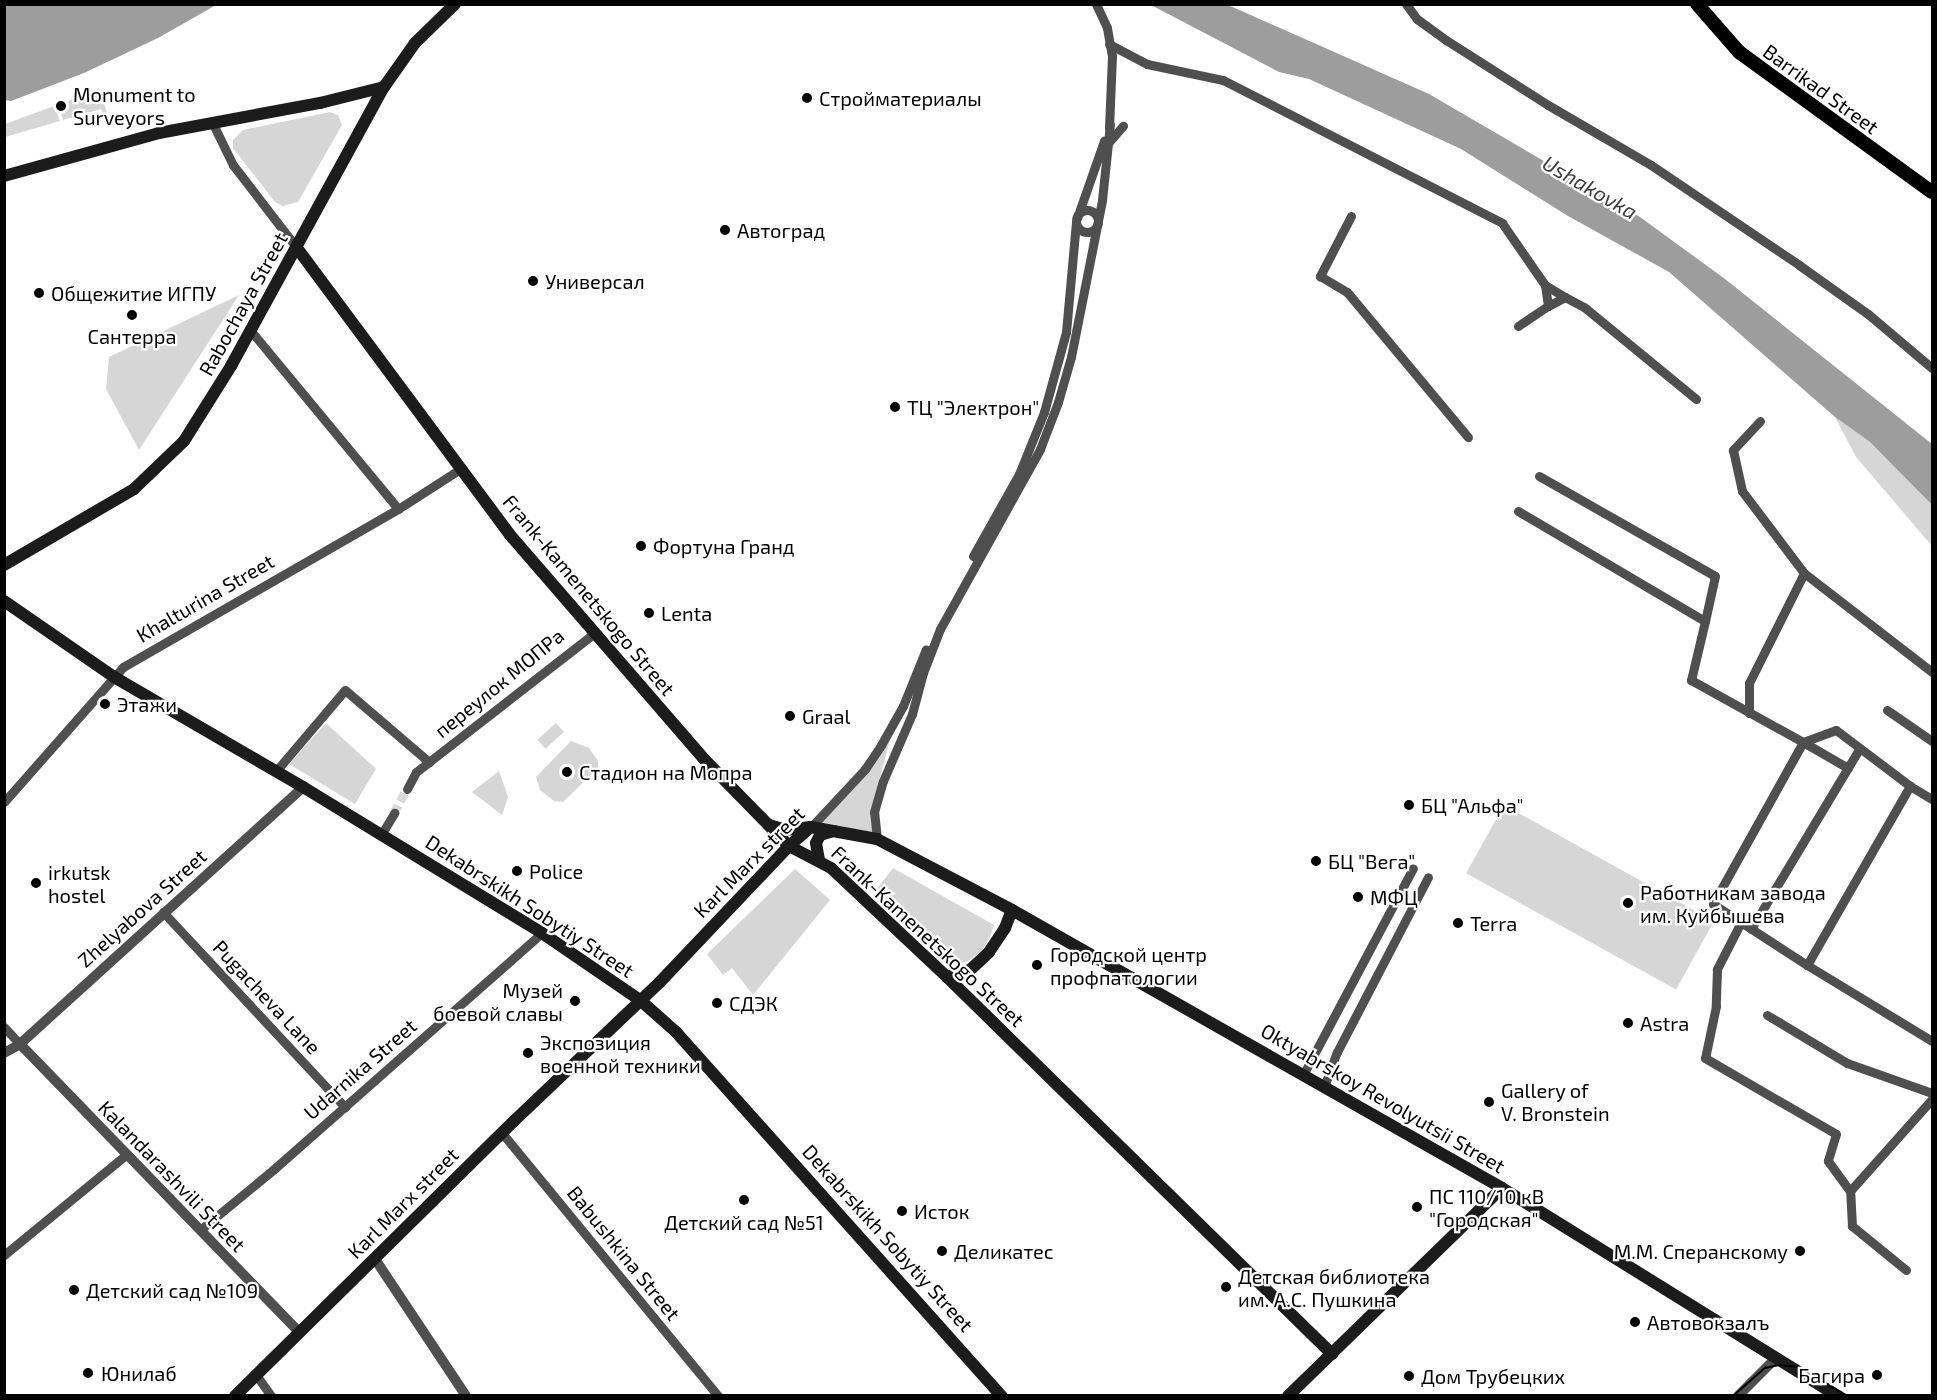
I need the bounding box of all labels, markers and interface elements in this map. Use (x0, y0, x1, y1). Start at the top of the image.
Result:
street label: Barrikad Street (1759, 39, 1883, 139)
place label: Monument to Surveyors (73, 83, 196, 130)
place label: Стройматериалы (819, 86, 982, 110)
marker: Стройматериалы (800, 91, 814, 105)
marker: Monument to Surveyors (54, 99, 68, 113)
water label: Ushakovka (1538, 150, 1642, 224)
place label: Автоград (737, 218, 825, 242)
marker: Автоград (718, 223, 732, 237)
street label: Rabochaya Street (194, 228, 292, 380)
place label: Универсал (545, 269, 645, 293)
marker: Универсал (526, 274, 540, 288)
place label: Общежитие ИГПУ (51, 281, 216, 305)
marker: Общежитие ИГПУ (32, 286, 46, 300)
marker: Сантерра (125, 308, 139, 322)
place label: Сантерра (88, 324, 176, 348)
place label: ТЦ "Электрон" (907, 395, 1039, 419)
marker: ТЦ "Электрон" (888, 400, 902, 414)
street label: Frank-Kamenetskogo Street (498, 490, 680, 700)
place label: Фортуна Гранд (653, 534, 795, 558)
marker: Фортуна Гранд (634, 539, 648, 553)
street label: Khalturina Street (132, 549, 278, 647)
place label: Lenta (661, 601, 712, 625)
marker: Lenta (642, 606, 656, 620)
street label: переулок МОПРа (429, 623, 569, 743)
place label: Этажи (117, 692, 177, 716)
marker: Этажи (98, 697, 112, 711)
place label: Graal (802, 704, 850, 728)
marker: Graal (783, 709, 797, 723)
place label: Стадион на Мопра (579, 760, 753, 784)
marker: Стадион на Мопра (560, 765, 574, 779)
place label: БЦ "Альфа" (1421, 793, 1524, 817)
marker: БЦ "Альфа" (1402, 798, 1416, 812)
street label: Karl Marx street (688, 801, 810, 923)
street label: Dekabrskikh Sobytiy Street (421, 830, 639, 982)
street label: Frank-Kamenetskogo Street (827, 840, 1029, 1032)
street label: Zhelyabova Street (73, 844, 211, 972)
place label: БЦ "Вега" (1328, 849, 1416, 873)
marker: БЦ "Вега" (1309, 854, 1323, 868)
place label: Police (529, 859, 583, 883)
place label: irkutsk hostel (48, 860, 111, 907)
marker: Police (510, 864, 524, 878)
marker: irkutsk hostel (29, 876, 43, 890)
place label: Работникам завода им. Куйбышева (1640, 880, 1826, 927)
place label: МФЦ (1370, 885, 1418, 909)
marker: МФЦ (1351, 890, 1365, 904)
marker: Работникам завода им. Куйбышева (1621, 896, 1635, 910)
place label: Terra (1470, 911, 1517, 935)
marker: Terra (1451, 916, 1465, 930)
street label: Pugacheva Lane (208, 935, 326, 1059)
place label: Городской центр профпатологии (1050, 942, 1207, 989)
marker: Городской центр профпатологии (1028, 956, 1046, 974)
place label: Музей боевой славы (433, 978, 563, 1025)
place label: СДЭК (729, 991, 778, 1015)
marker: Музей боевой славы (568, 994, 582, 1008)
marker: СДЭК (710, 996, 724, 1010)
place label: Astra (1640, 1011, 1689, 1035)
street label: Udarnika Street (299, 1014, 421, 1124)
marker: Astra (1621, 1016, 1635, 1030)
street label: Oktyabrskoy Revolyutsii Street (1256, 1018, 1510, 1178)
place label: Экспозиция военной техники (540, 1030, 701, 1077)
marker: Экспозиция военной техники (521, 1046, 535, 1060)
place label: Gallery of V. Bronstein (1501, 1078, 1610, 1125)
street label: Kalandarashvili Street (94, 1095, 250, 1257)
marker: Gallery of V. Bronstein (1482, 1095, 1496, 1109)
street label: Dekabrskikh Sobytiy Street (798, 1139, 978, 1337)
street label: Karl Marx street (342, 1142, 464, 1264)
street label: Babushkina Street (563, 1181, 685, 1325)
place label: ПС 110/10 кВ "Городская" (1429, 1184, 1544, 1231)
marker: Детский сад №51 (737, 1193, 751, 1207)
place label: Исток (914, 1199, 969, 1223)
marker: ПС 110/10 кВ "Городская" (1410, 1200, 1424, 1214)
marker: Исток (895, 1204, 909, 1218)
place label: Детский сад №51 (664, 1210, 824, 1234)
place label: Деликатес (954, 1239, 1054, 1263)
place label: М.М. Сперанскому (1614, 1239, 1788, 1263)
marker: Деликатес (935, 1244, 949, 1258)
marker: М.М. Сперанскому (1793, 1244, 1807, 1258)
place label: Детская библиотека им. А.С. Пушкина (1238, 1264, 1430, 1311)
place label: Детский сад №109 (86, 1278, 258, 1302)
marker: Детская библиотека им. А.С. Пушкина (1219, 1280, 1233, 1294)
marker: Детский сад №109 (67, 1283, 81, 1297)
place label: Автовокзалъ (1647, 1310, 1769, 1334)
marker: Автовокзалъ (1628, 1315, 1642, 1329)
place label: Юнилаб (101, 1361, 177, 1385)
place label: Багира (1798, 1363, 1865, 1387)
marker: Юнилаб (79, 1364, 97, 1382)
place label: Дом Трубецких (1421, 1364, 1565, 1388)
marker: Багира (1870, 1368, 1884, 1382)
marker: Дом Трубецких (1402, 1369, 1416, 1383)

